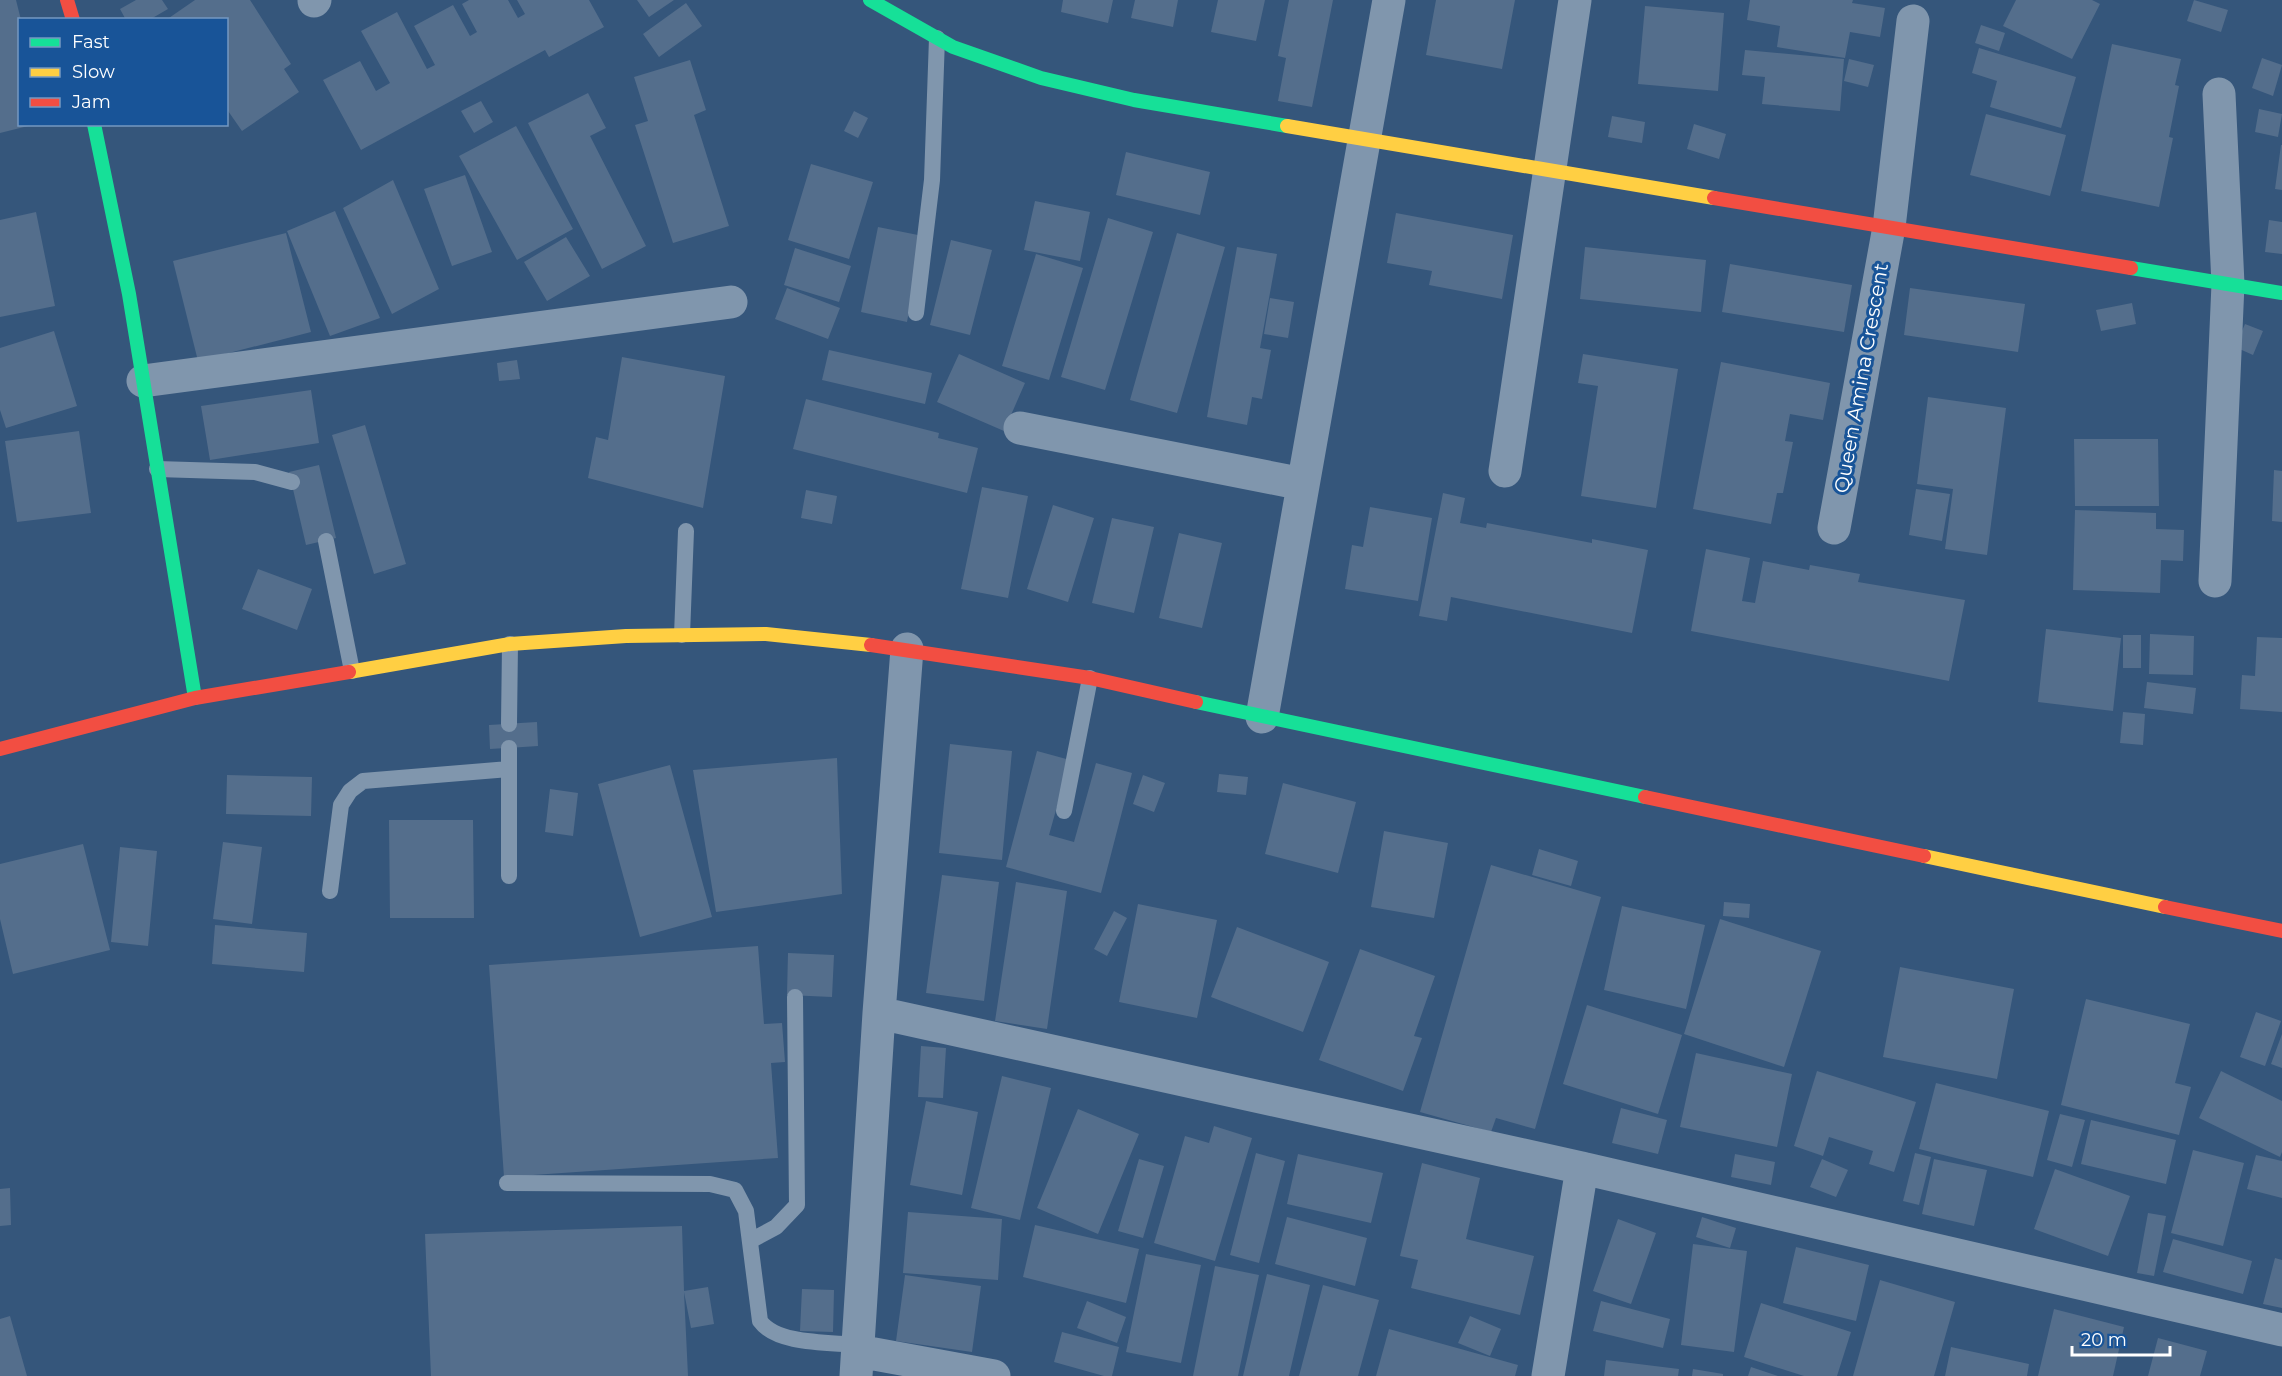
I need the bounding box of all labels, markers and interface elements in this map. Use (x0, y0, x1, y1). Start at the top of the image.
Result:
legend (18, 18, 228, 126)
text: Fast (72, 31, 110, 53)
text: Slow (72, 61, 115, 83)
text: Jam (71, 91, 111, 113)
street label: Queen Amina Crescent (1829, 261, 1893, 495)
scale bar (2072, 1319, 2170, 1357)
text: 20 m (2081, 1329, 2127, 1351)

